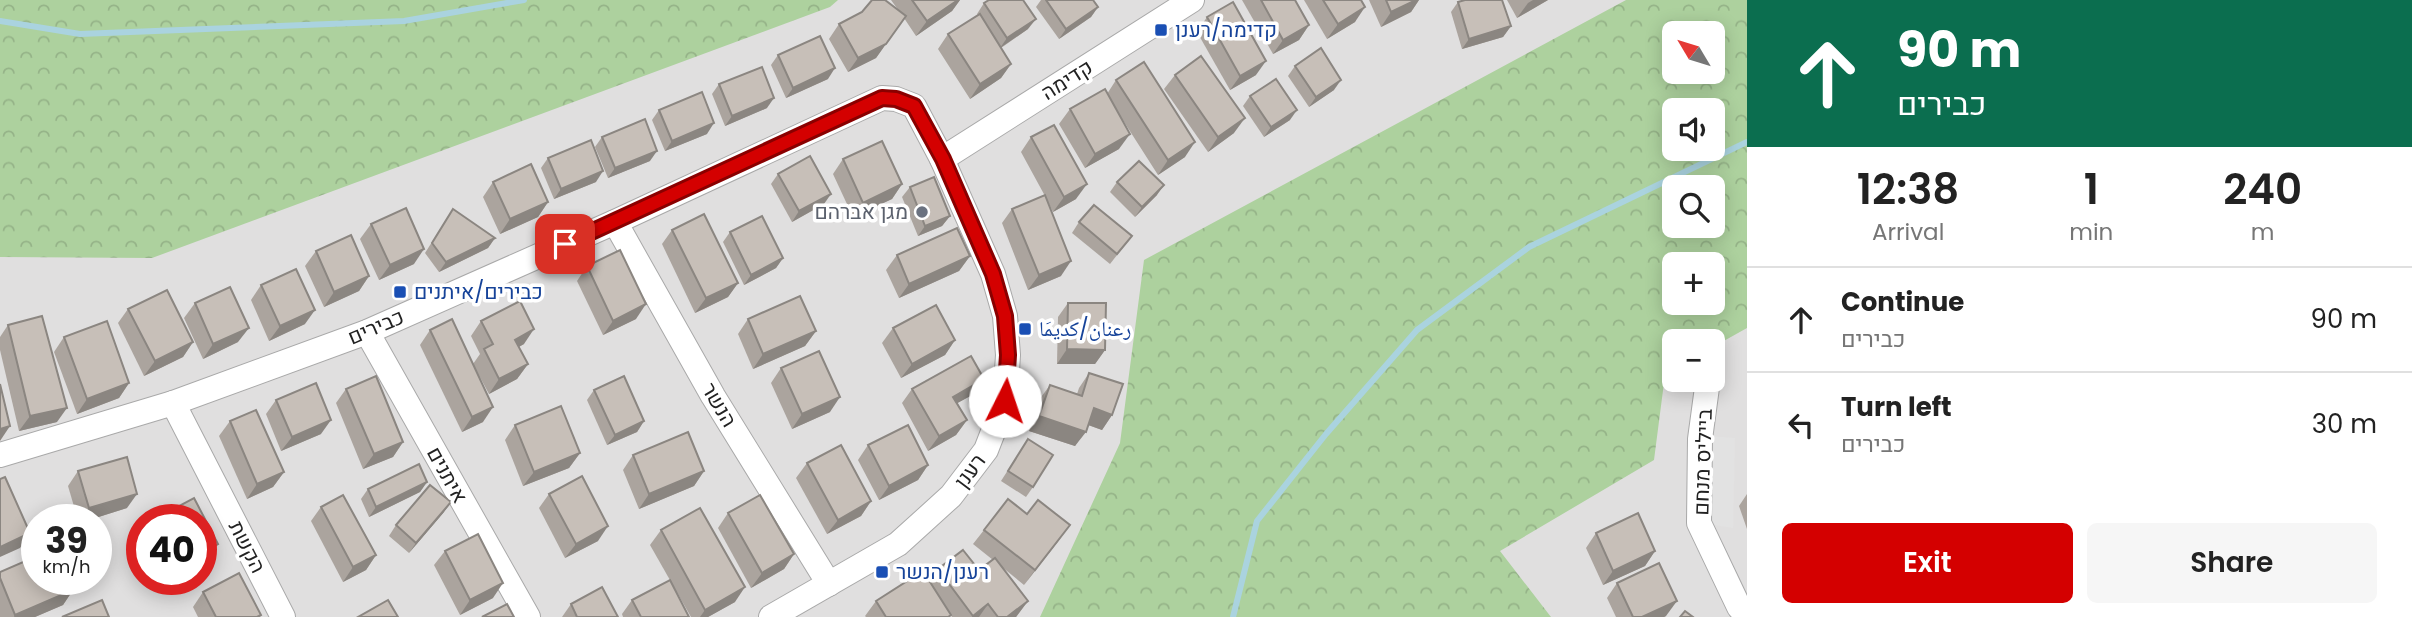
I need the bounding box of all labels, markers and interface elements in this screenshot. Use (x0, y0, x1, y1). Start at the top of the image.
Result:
place label: קדימה/רענן (1175, 15, 1277, 44)
text: 90 m (1897, 16, 2021, 84)
north arrow (1662, 21, 1726, 84)
map controls (1662, 21, 1725, 392)
marker: קדימה/רענן (1153, 22, 1169, 38)
icon: ahead (1782, 28, 1873, 119)
street label: קדימה (1035, 52, 1098, 107)
text: כבירים (1897, 81, 1986, 126)
button: sound (1662, 98, 1725, 161)
text: 12:38 (1857, 160, 1959, 219)
text: 1 (2084, 160, 2099, 219)
text: 240 (2223, 160, 2302, 219)
button: search (1662, 175, 1725, 238)
place label: מגן אברהם (814, 197, 908, 226)
marker: מגן אברהם (914, 204, 930, 220)
pin (535, 214, 595, 274)
text: Arrival (1872, 216, 1944, 248)
text: min (2069, 216, 2113, 248)
text: m (2251, 216, 2275, 248)
icon: arrive (546, 225, 584, 263)
button: + (1662, 252, 1725, 315)
place label: כבירים/איתנים (414, 277, 543, 306)
marker: כבירים/איתנים (392, 284, 408, 300)
text: Continue (1841, 284, 1964, 320)
icon: ahead (1782, 301, 1820, 339)
text: 90 m (2311, 301, 2377, 337)
street label: כבירים (343, 302, 408, 351)
place label: رعنان/كديمَا (1039, 314, 1131, 343)
marker: رعنان/كديمَا (1017, 321, 1033, 337)
text: כבירים (1841, 323, 1905, 355)
button: − (1662, 329, 1725, 392)
position arrow (968, 364, 1042, 438)
street label: הנשר (695, 377, 744, 432)
text: Turn left (1841, 389, 1952, 425)
icon: left (1782, 406, 1820, 444)
text: 30 m (2312, 406, 2377, 442)
street label: בייליס מנחם (1686, 408, 1719, 516)
text: כבירים (1841, 428, 1905, 460)
street label: איתנים (420, 441, 475, 508)
street label: רענן (947, 448, 992, 494)
speed limit sign: 40 (126, 504, 217, 595)
text: 39 (45, 516, 88, 565)
street label: הקשת (222, 516, 273, 578)
button: Exit (1782, 523, 2073, 603)
button: Share (2087, 523, 2377, 603)
text: km/h (43, 554, 90, 579)
place label: רענן/הנשר (896, 557, 989, 586)
marker: רענן/הנשר (874, 564, 890, 580)

